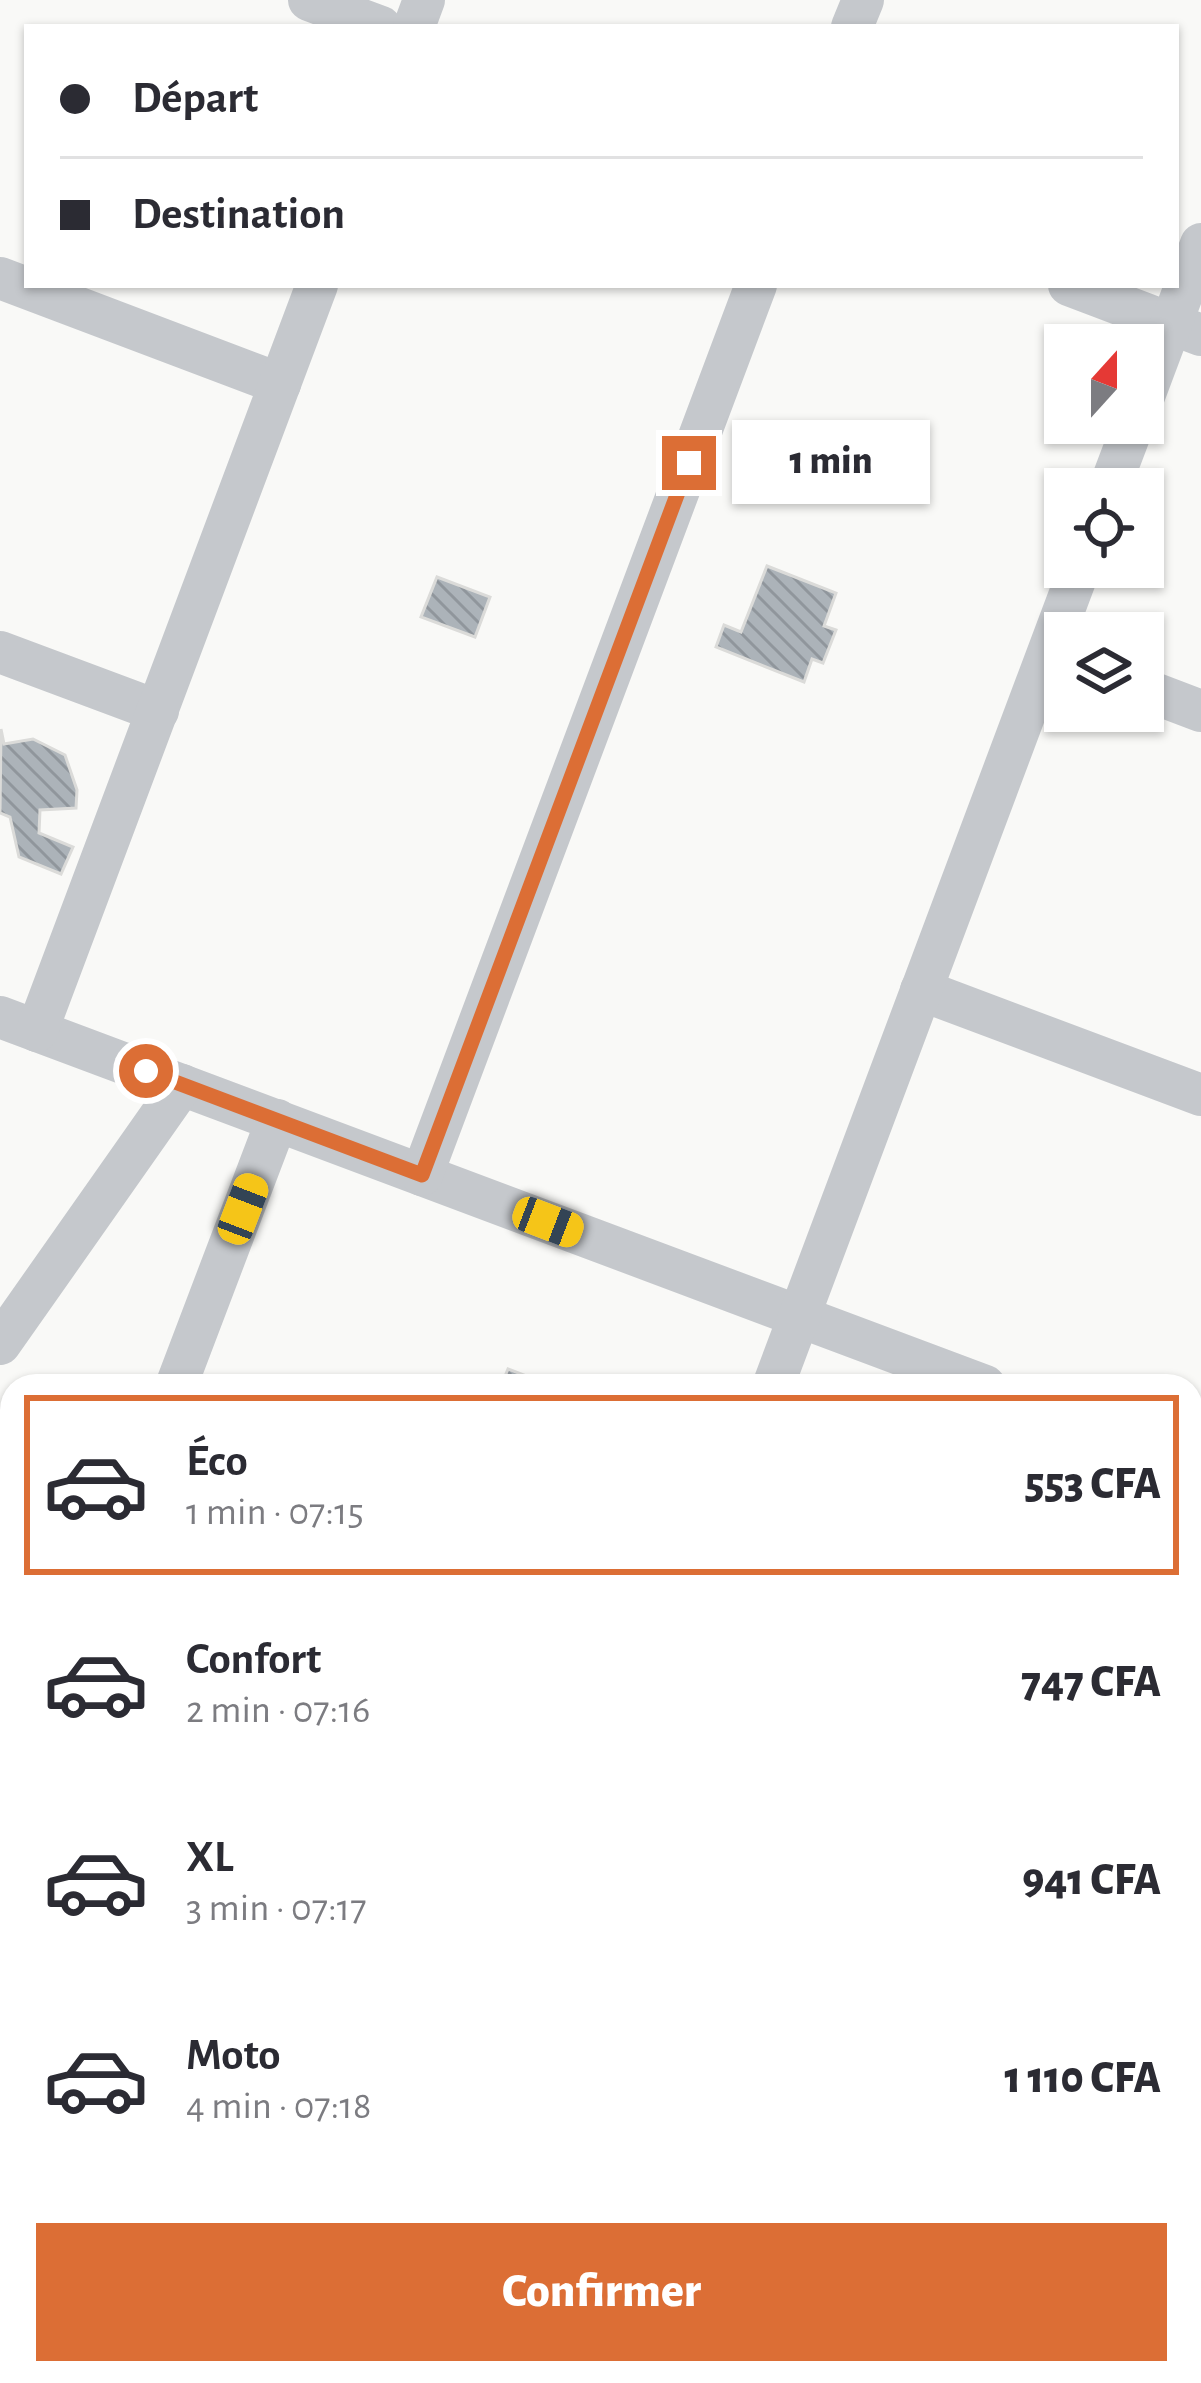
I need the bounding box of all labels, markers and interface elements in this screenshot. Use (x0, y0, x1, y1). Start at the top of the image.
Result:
text: Départ (132, 76, 258, 121)
text: Destination (132, 192, 345, 237)
north arrow (1044, 324, 1164, 444)
map controls (1044, 324, 1164, 732)
callout: 1 min (731, 421, 929, 505)
route end (662, 436, 716, 490)
text: 1 min (789, 442, 873, 481)
button: locate (1044, 468, 1164, 588)
button: layers (1044, 612, 1164, 732)
route start (119, 1044, 173, 1098)
car (213, 1169, 273, 1249)
car (508, 1192, 588, 1252)
icon: car (42, 1431, 150, 1539)
text: Éco (186, 1439, 248, 1484)
text: 553 CFA (1025, 1462, 1161, 1507)
text: 1 min · 07:15 (186, 1493, 364, 1532)
icon: car (42, 1629, 150, 1737)
text: Confort (186, 1637, 321, 1682)
text: 747 CFA (1021, 1660, 1161, 1705)
text: 2 min · 07:16 (186, 1691, 370, 1730)
icon: car (42, 1827, 150, 1935)
text: XL (186, 1835, 234, 1880)
text: 941 CFA (1022, 1858, 1161, 1903)
text: 3 min · 07:17 (186, 1889, 367, 1928)
icon: car (42, 2025, 150, 2133)
text: Moto (186, 2033, 281, 2078)
text: 1 110 CFA (1004, 2056, 1161, 2101)
text: 4 min · 07:18 (186, 2087, 371, 2126)
button: Confirmer (36, 2223, 1167, 2361)

